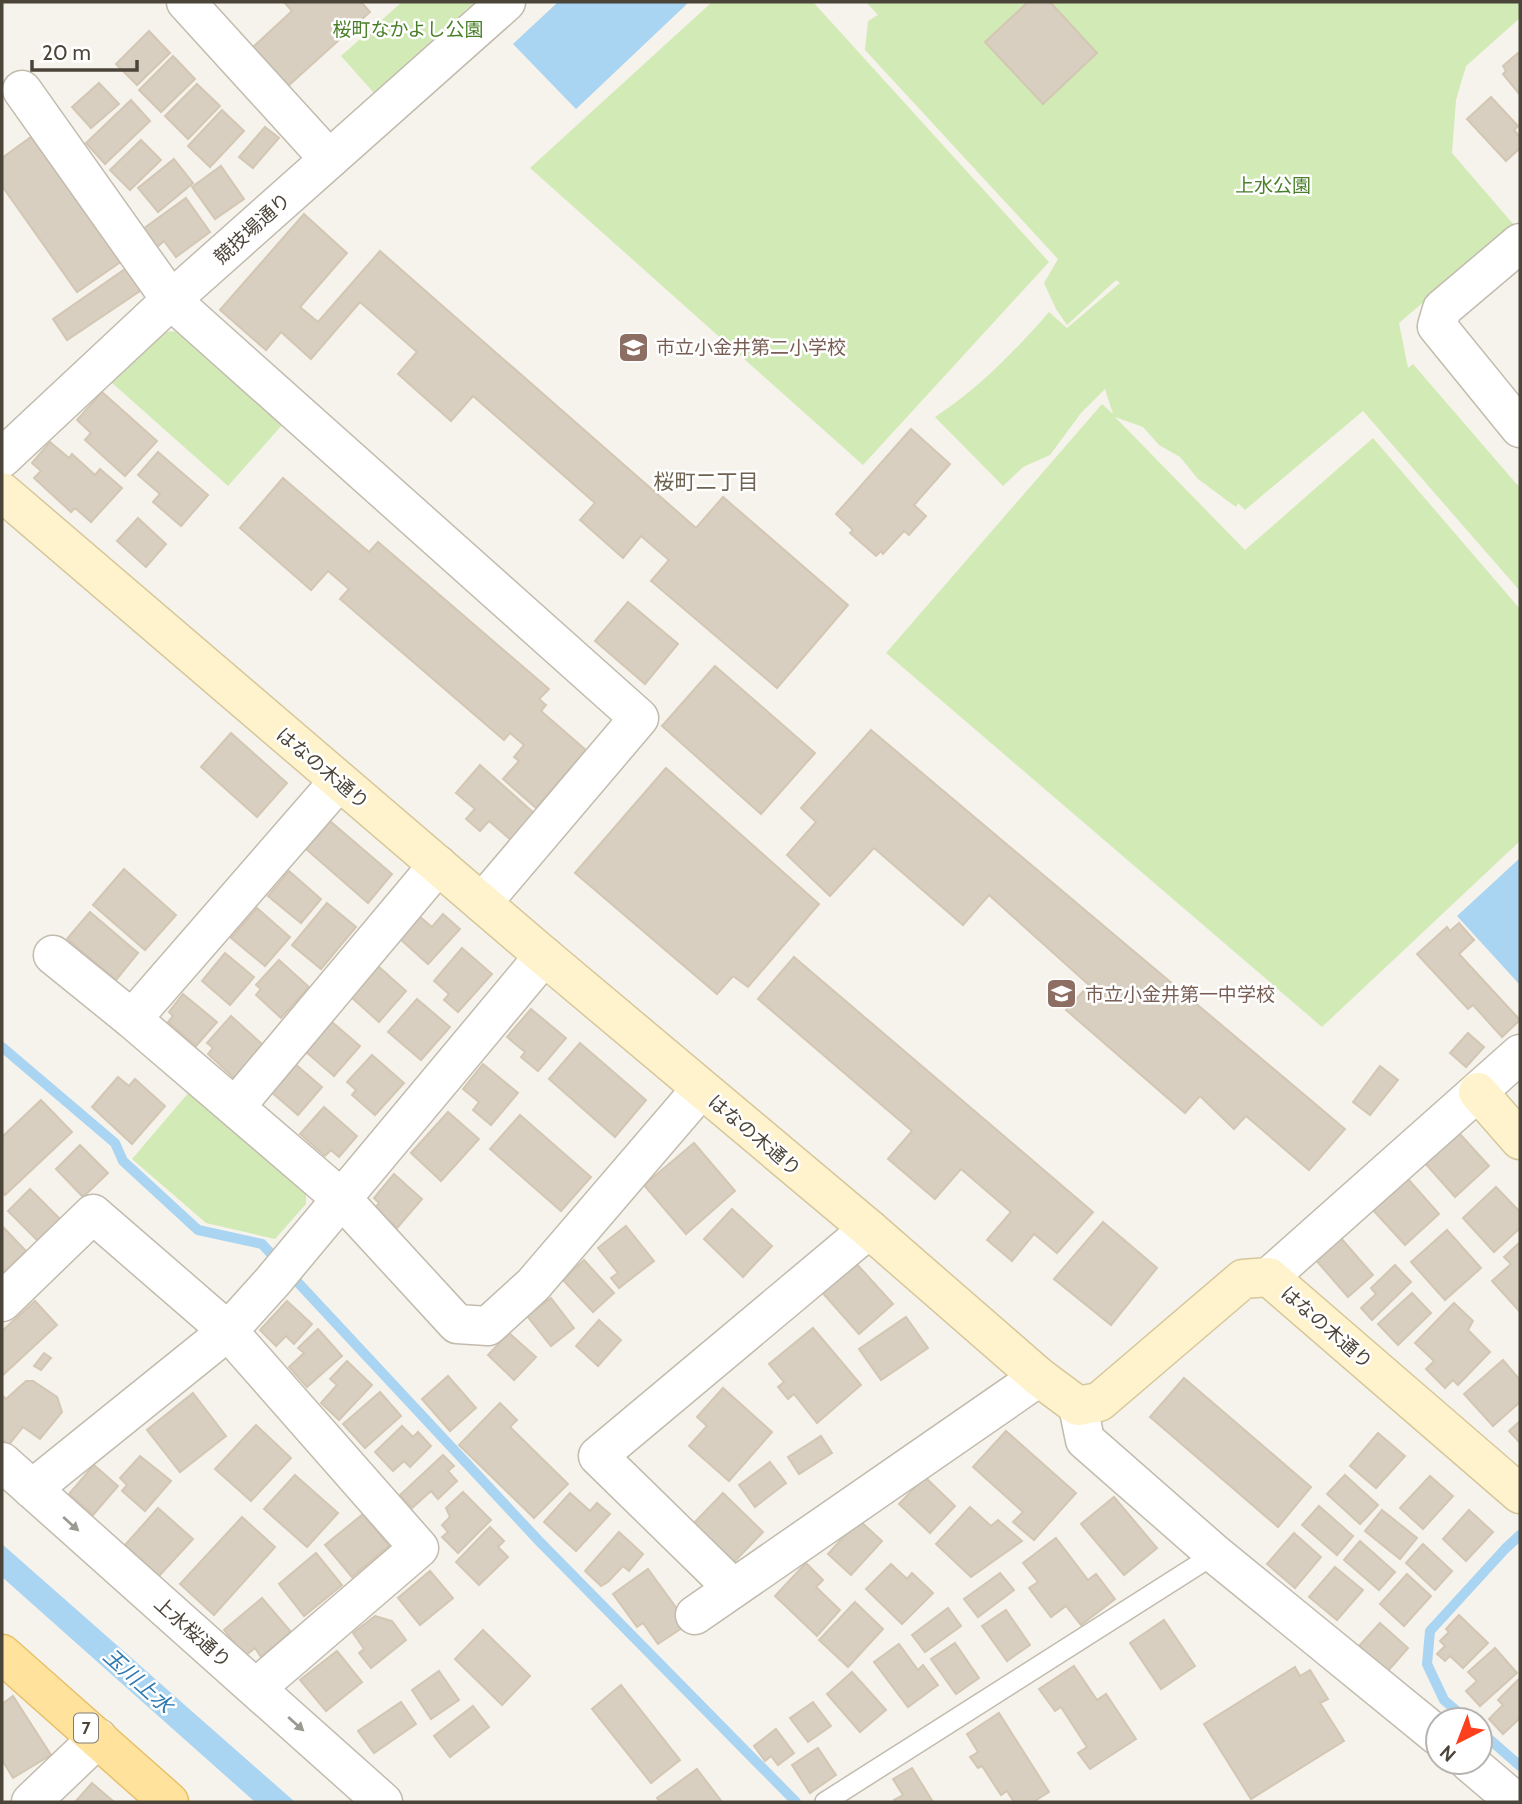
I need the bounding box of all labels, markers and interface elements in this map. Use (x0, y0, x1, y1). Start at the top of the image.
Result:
park label: 桜町なかよし公園 (332, 18, 484, 41)
scale bar (32, 28, 136, 72)
text: 20 m (42, 40, 91, 65)
park label: 上水公園 (1235, 174, 1311, 197)
street label: 競技場通り (209, 188, 295, 269)
school or university icon: 市立小金井第二小学校 (616, 330, 650, 364)
place label: 市立小金井第二小学校 (656, 336, 846, 359)
district label: 桜町二丁目 (654, 469, 759, 494)
street label: はなの木通り (272, 723, 374, 814)
school or university icon: 市立小金井第一中学校 (1045, 977, 1079, 1011)
place label: 市立小金井第一中学校 (1085, 983, 1275, 1006)
street label: はなの木通り (704, 1090, 806, 1181)
street label: はなの木通り (1276, 1281, 1377, 1373)
one-way arrow (62, 1515, 79, 1531)
street label: 上水桜通り (150, 1592, 236, 1673)
water label: 玉川上水 (99, 1643, 179, 1719)
north arrow (1424, 1706, 1494, 1776)
road number: 7 (74, 1714, 98, 1742)
one-way arrow (287, 1716, 305, 1732)
text: N (1435, 1740, 1461, 1766)

